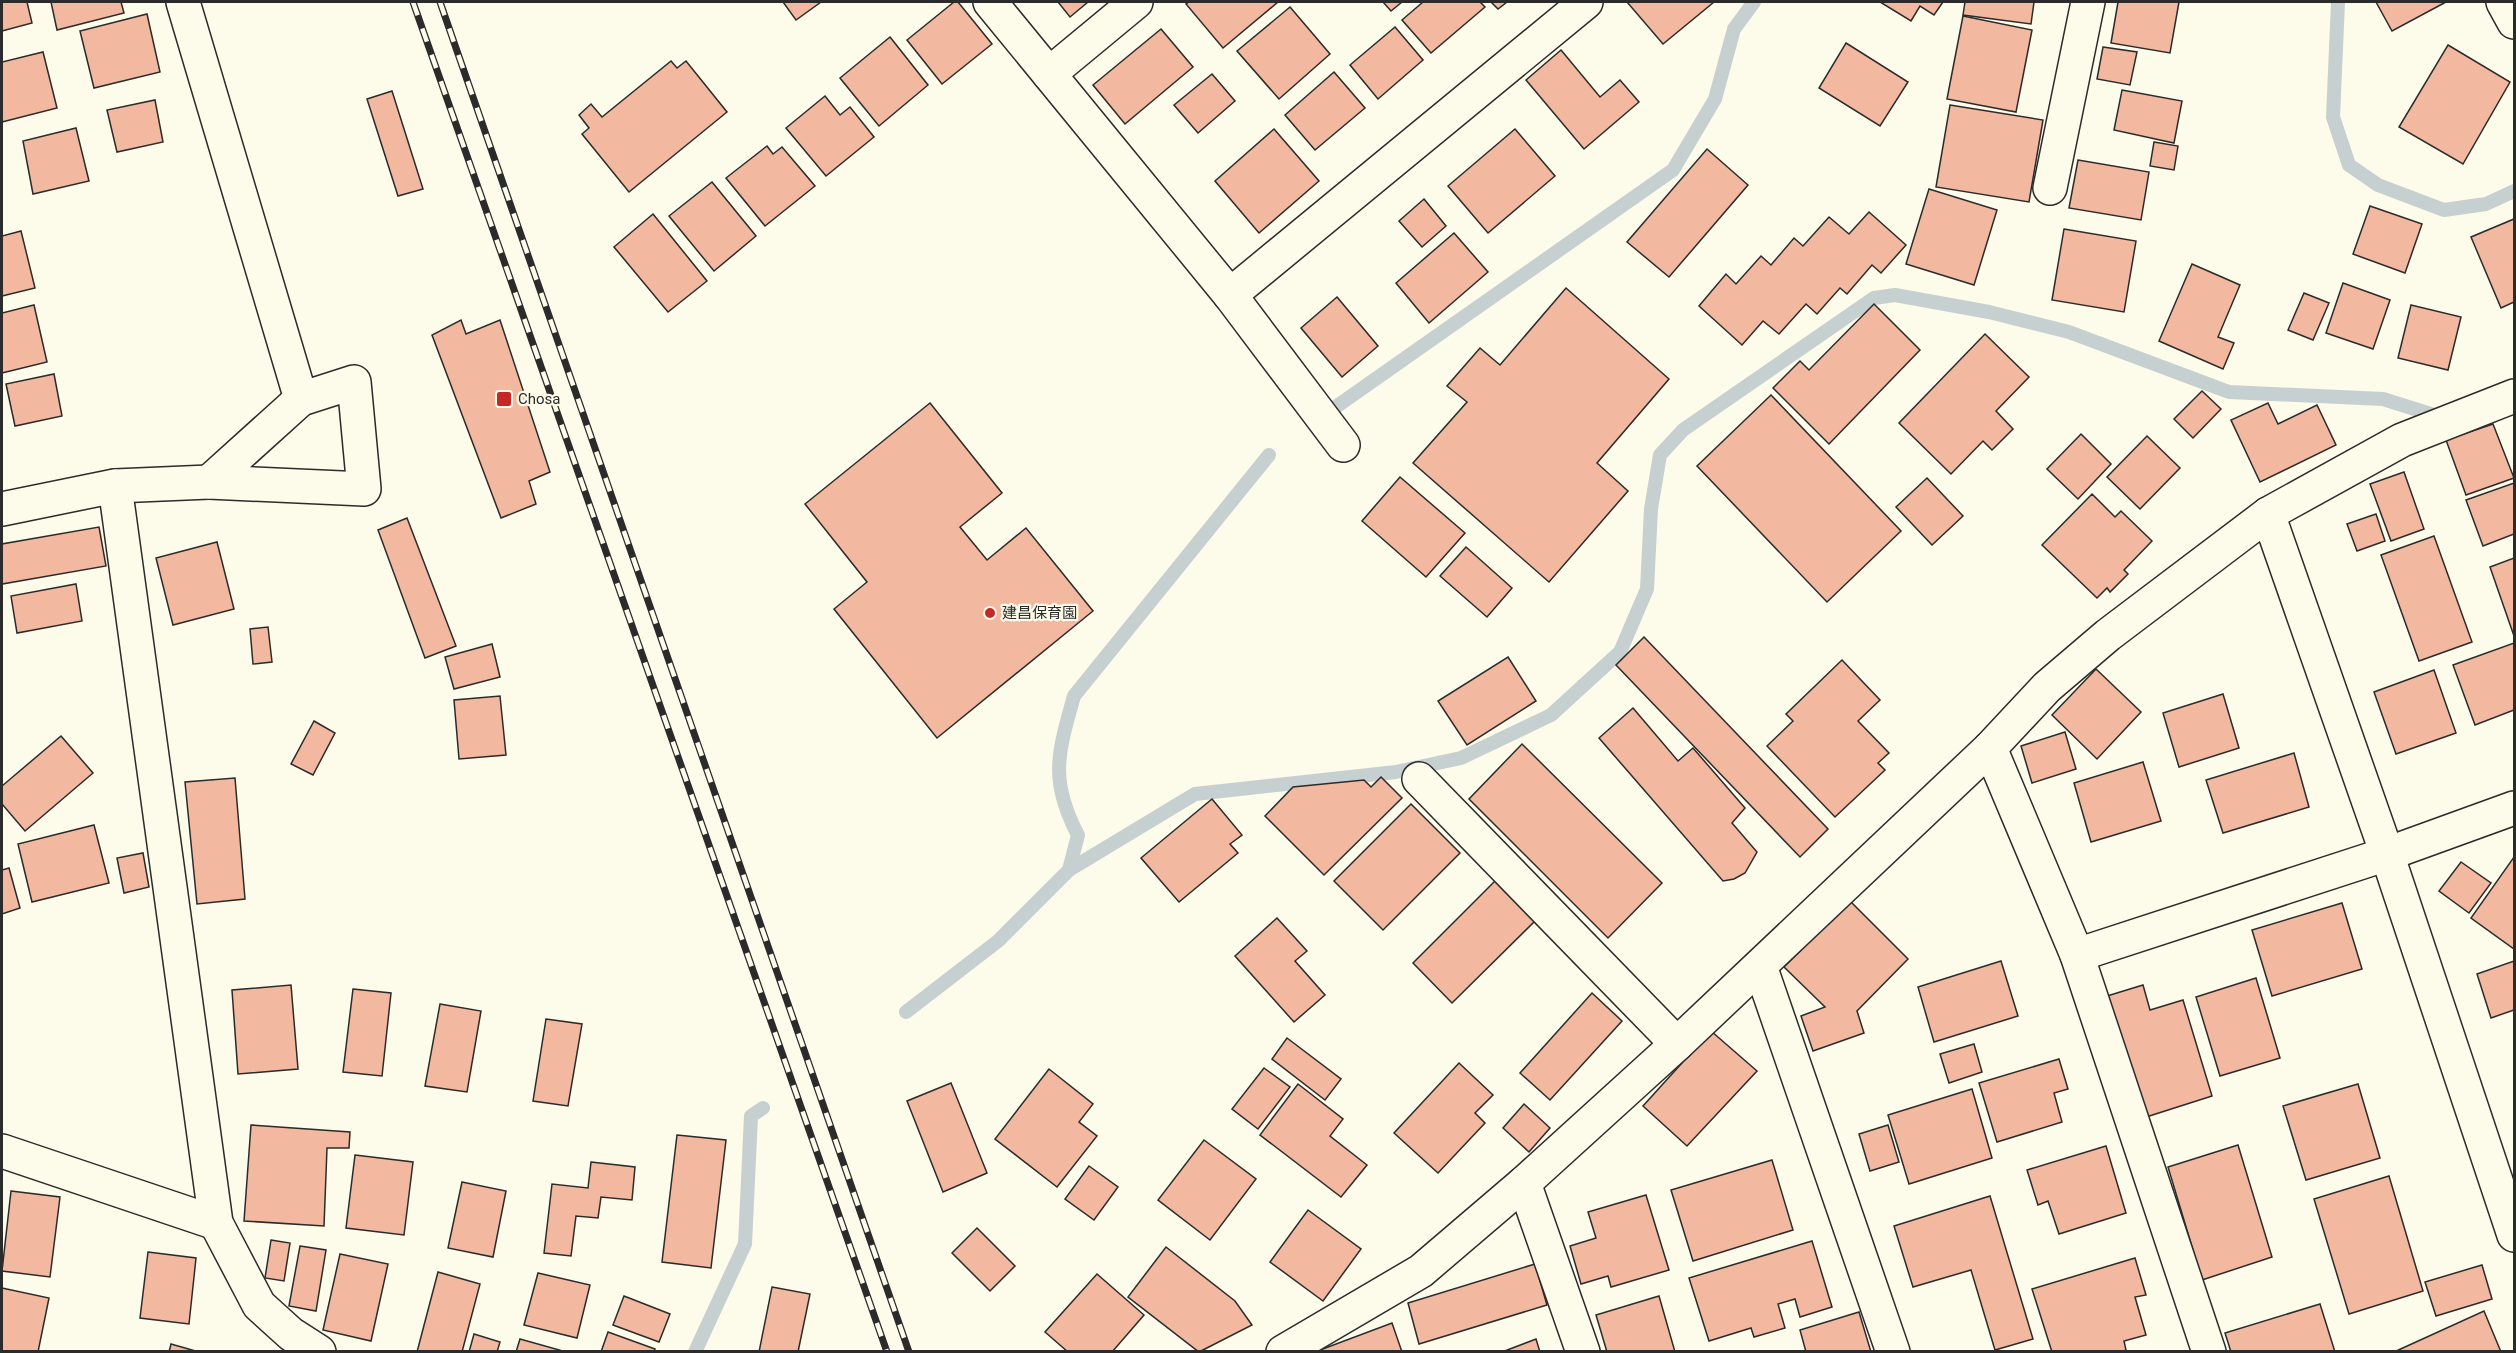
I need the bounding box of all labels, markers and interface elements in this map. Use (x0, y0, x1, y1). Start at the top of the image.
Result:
marker: Chosa (495, 390, 513, 408)
place label: Chosa (518, 390, 560, 408)
place label: 建昌保育園 (1002, 604, 1077, 622)
marker: 建昌保育園 (983, 606, 997, 620)

